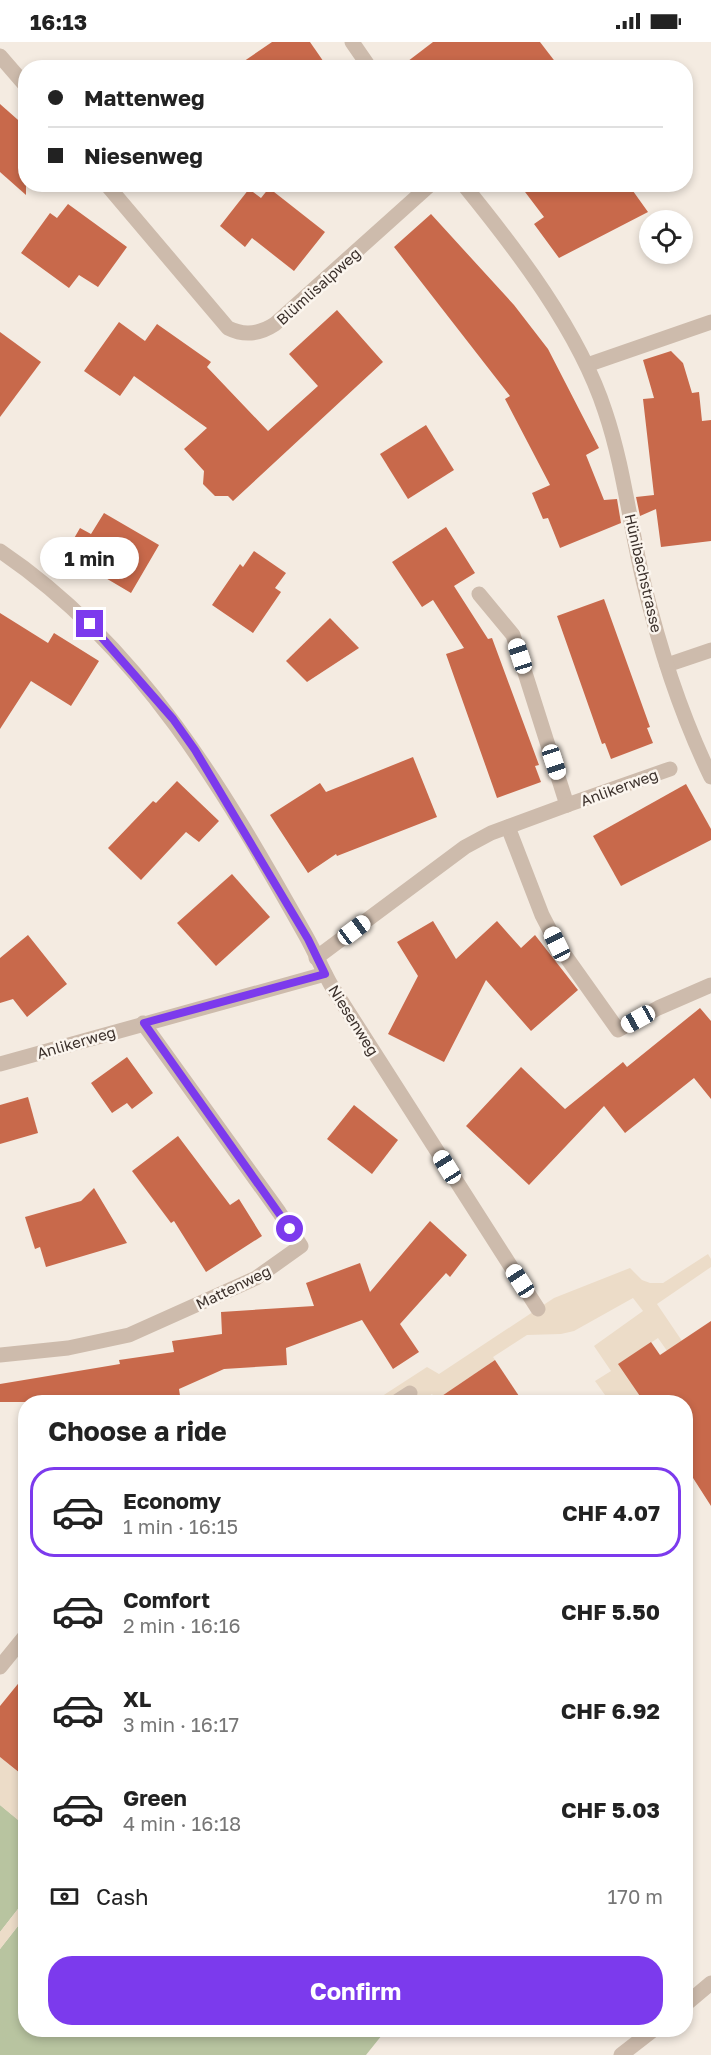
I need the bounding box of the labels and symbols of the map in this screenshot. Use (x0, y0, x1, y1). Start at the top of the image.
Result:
street label: Blümlisalpweg (272, 244, 364, 328)
street label: Hünibachstrasse (622, 512, 667, 635)
callout: 1 min (40, 537, 140, 579)
route end (76, 610, 103, 637)
car (506, 636, 534, 676)
car (540, 742, 568, 782)
street label: Anlikerweg (578, 765, 660, 809)
car (334, 912, 374, 948)
car (541, 924, 573, 964)
street label: Niesenweg (325, 981, 383, 1059)
car (618, 1002, 658, 1036)
street label: Anlikerweg (35, 1022, 117, 1062)
car (430, 1147, 464, 1187)
route start (276, 1215, 303, 1242)
street label: Mattenweg (193, 1261, 273, 1313)
car (503, 1261, 537, 1301)

